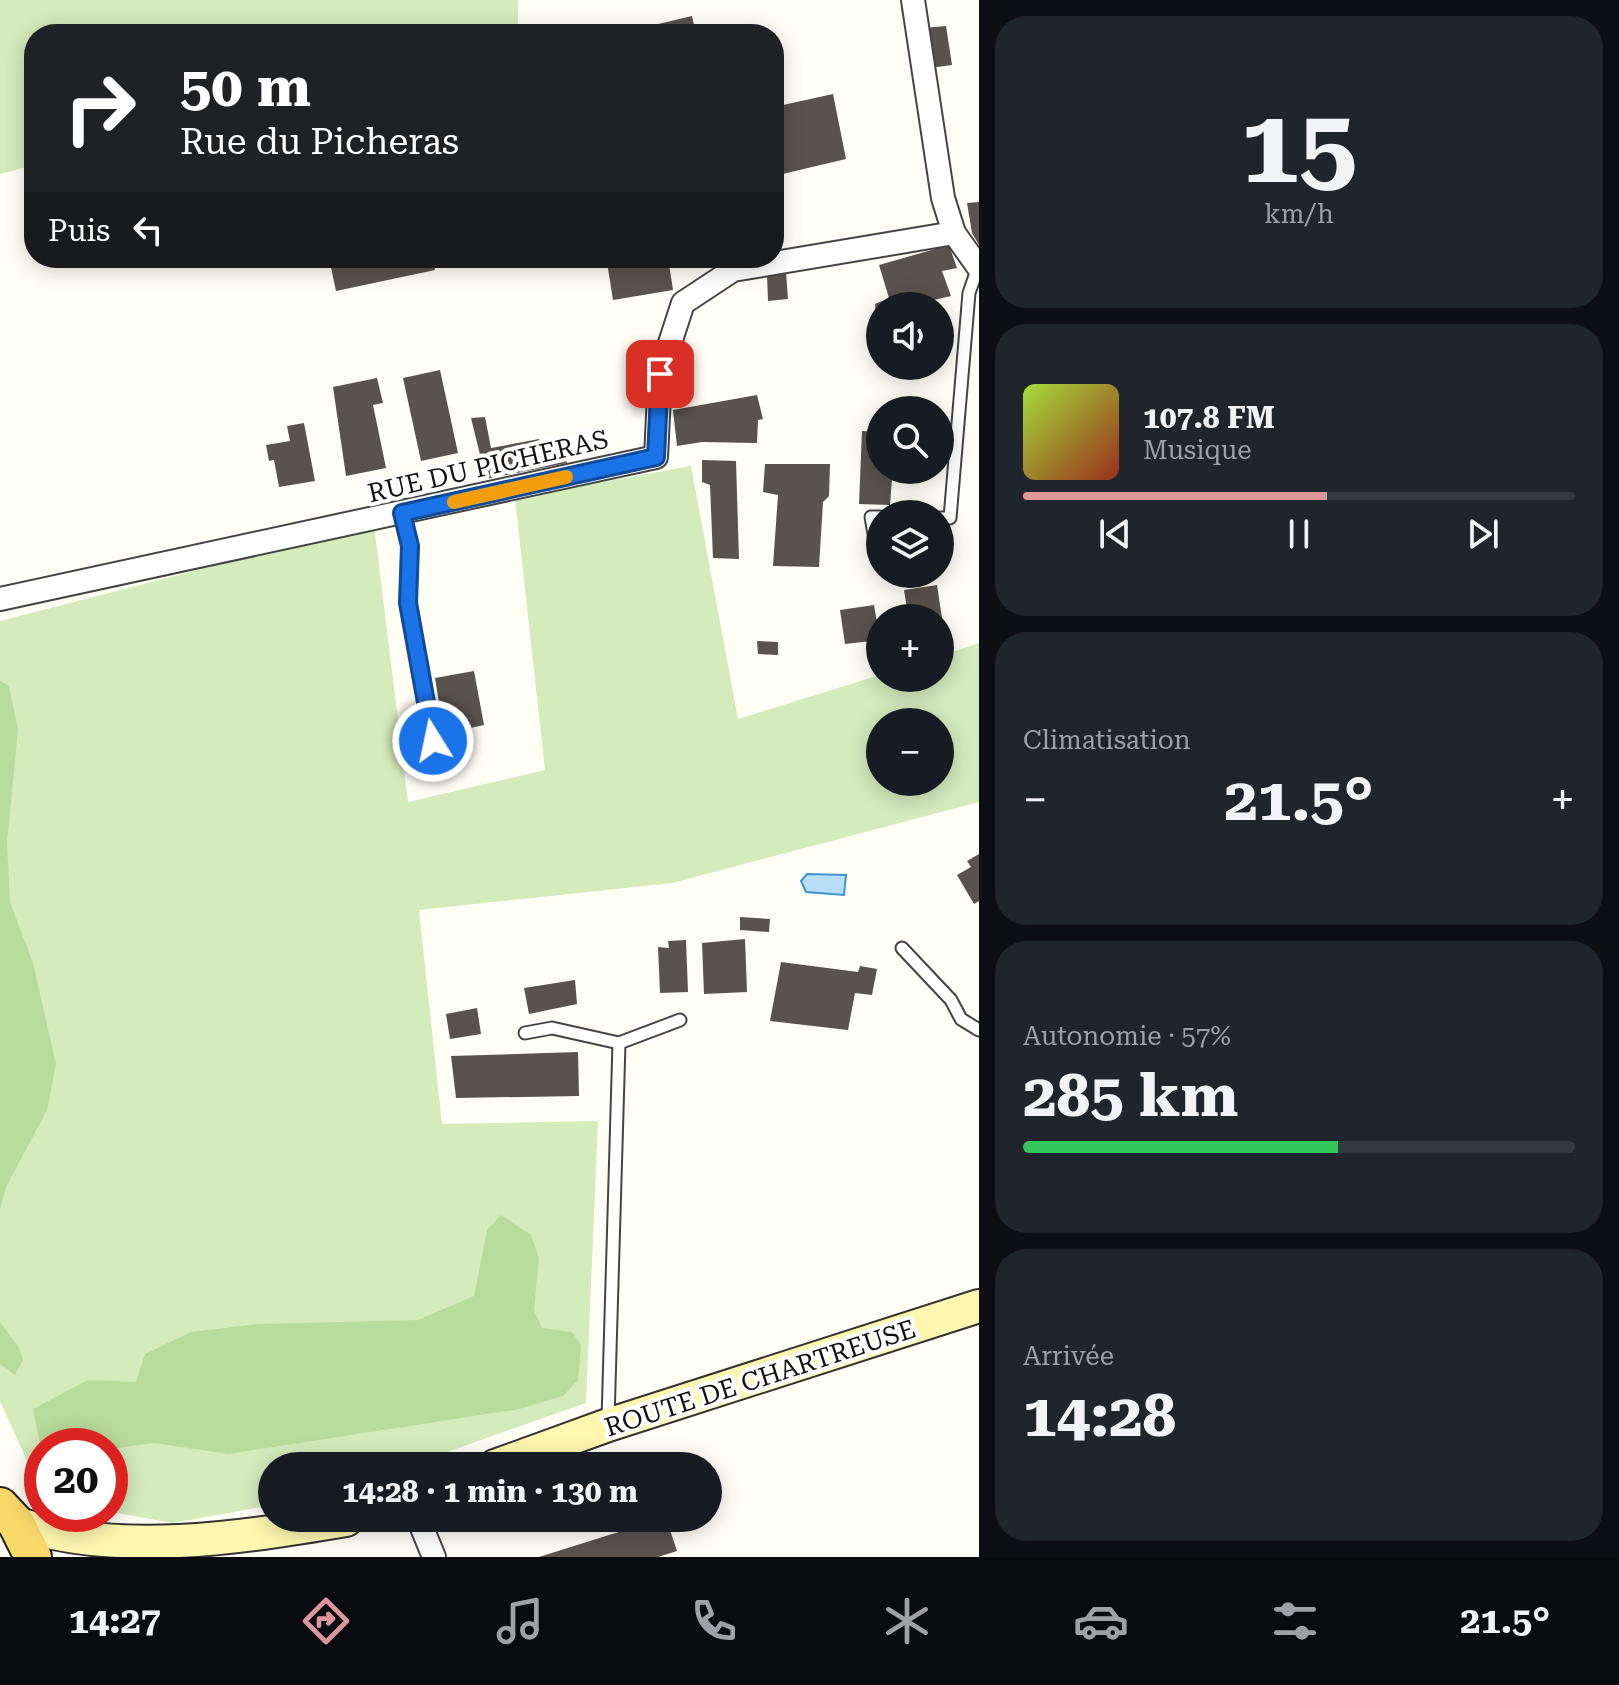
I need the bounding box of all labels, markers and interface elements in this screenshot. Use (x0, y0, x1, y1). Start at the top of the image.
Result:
text: 50 m (180, 54, 311, 120)
icon: right (48, 56, 152, 160)
text: 15 (1241, 86, 1357, 207)
text: Rue du Picheras (180, 121, 459, 163)
text: km/h (1264, 199, 1334, 229)
icon: left (126, 208, 170, 252)
text: Puis (48, 213, 110, 248)
map controls (866, 292, 954, 796)
button: sound (866, 292, 954, 380)
pin (626, 340, 694, 408)
icon: arrive (638, 352, 682, 396)
button: search (866, 396, 954, 484)
text: 107.8 FM (1143, 400, 1275, 435)
street label: RUE DU PICHERAS (365, 424, 611, 508)
text: Musique (1143, 435, 1252, 465)
button: layers (866, 500, 954, 588)
icon: previous (1093, 512, 1137, 556)
icon: pause (1277, 512, 1321, 556)
icon: next (1461, 512, 1505, 556)
button: + (866, 604, 954, 692)
position arrow (391, 699, 475, 783)
button: − (866, 708, 954, 796)
text: Climatisation (1023, 725, 1190, 755)
text: 21.5° (1224, 764, 1374, 835)
text: − (1023, 774, 1048, 826)
text: + (1550, 774, 1575, 826)
text: Autonomie · 57% (1023, 1021, 1231, 1051)
text: 285 km (1023, 1060, 1238, 1131)
street label: ROUTE DE CHARTREUSE (601, 1314, 919, 1442)
text: Arrivée (1023, 1341, 1114, 1371)
text: 14:28 (1023, 1380, 1176, 1451)
speed limit sign: 20 (24, 1428, 128, 1532)
text: 14:28 · 1 min · 130 m (342, 1474, 638, 1509)
icon: directions (298, 1593, 354, 1649)
icon: music (492, 1593, 548, 1649)
icon: phone (686, 1593, 742, 1649)
icon: climate (879, 1593, 935, 1649)
icon: car (1073, 1593, 1129, 1649)
icon: filters (1267, 1593, 1323, 1649)
text: 14:27 (69, 1600, 161, 1642)
text: 21.5° (1460, 1600, 1550, 1642)

